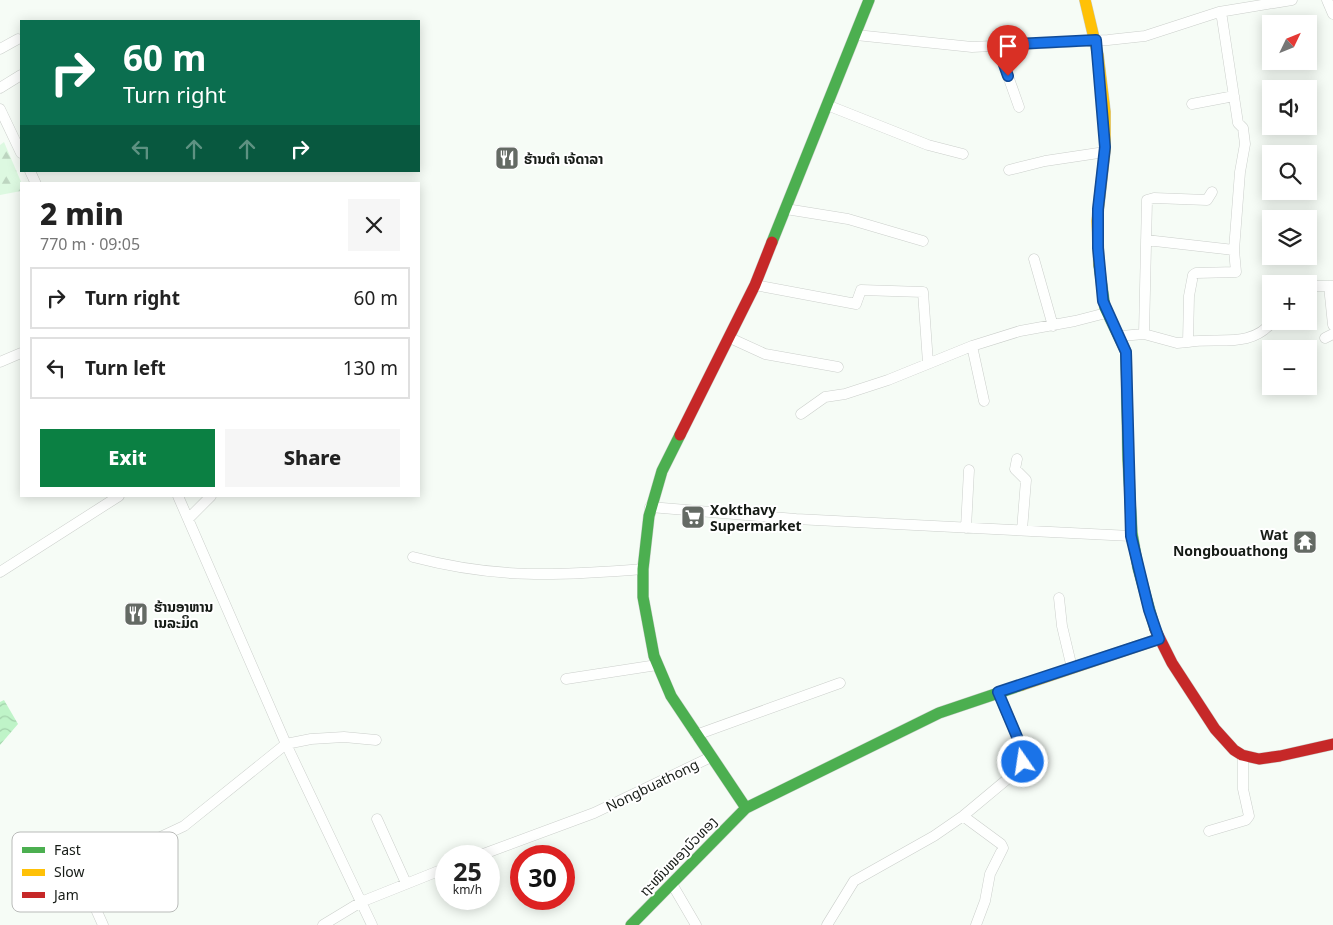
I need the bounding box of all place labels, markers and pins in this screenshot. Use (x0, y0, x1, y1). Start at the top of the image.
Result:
pin (987, 25, 1029, 76)
restaurant icon: ຮ້ານຕຳ ເຈ້ດາລາ (494, 145, 520, 171)
place label: ຮ້ານຕຳ ເຈ້ດາລາ (524, 149, 603, 168)
place label: Xokthavy Supermarket (710, 500, 802, 535)
supermarket icon: Xokthavy Supermarket (680, 504, 706, 530)
place label: Wat Nongbouathong (1173, 525, 1288, 560)
temple icon: Wat Nongbouathong (1292, 529, 1318, 555)
place label: ຮ້ານອາຫານ ເນລະມິດ (154, 597, 213, 632)
restaurant icon: ຮ້ານອາຫານ ເນລະມິດ (123, 601, 149, 627)

